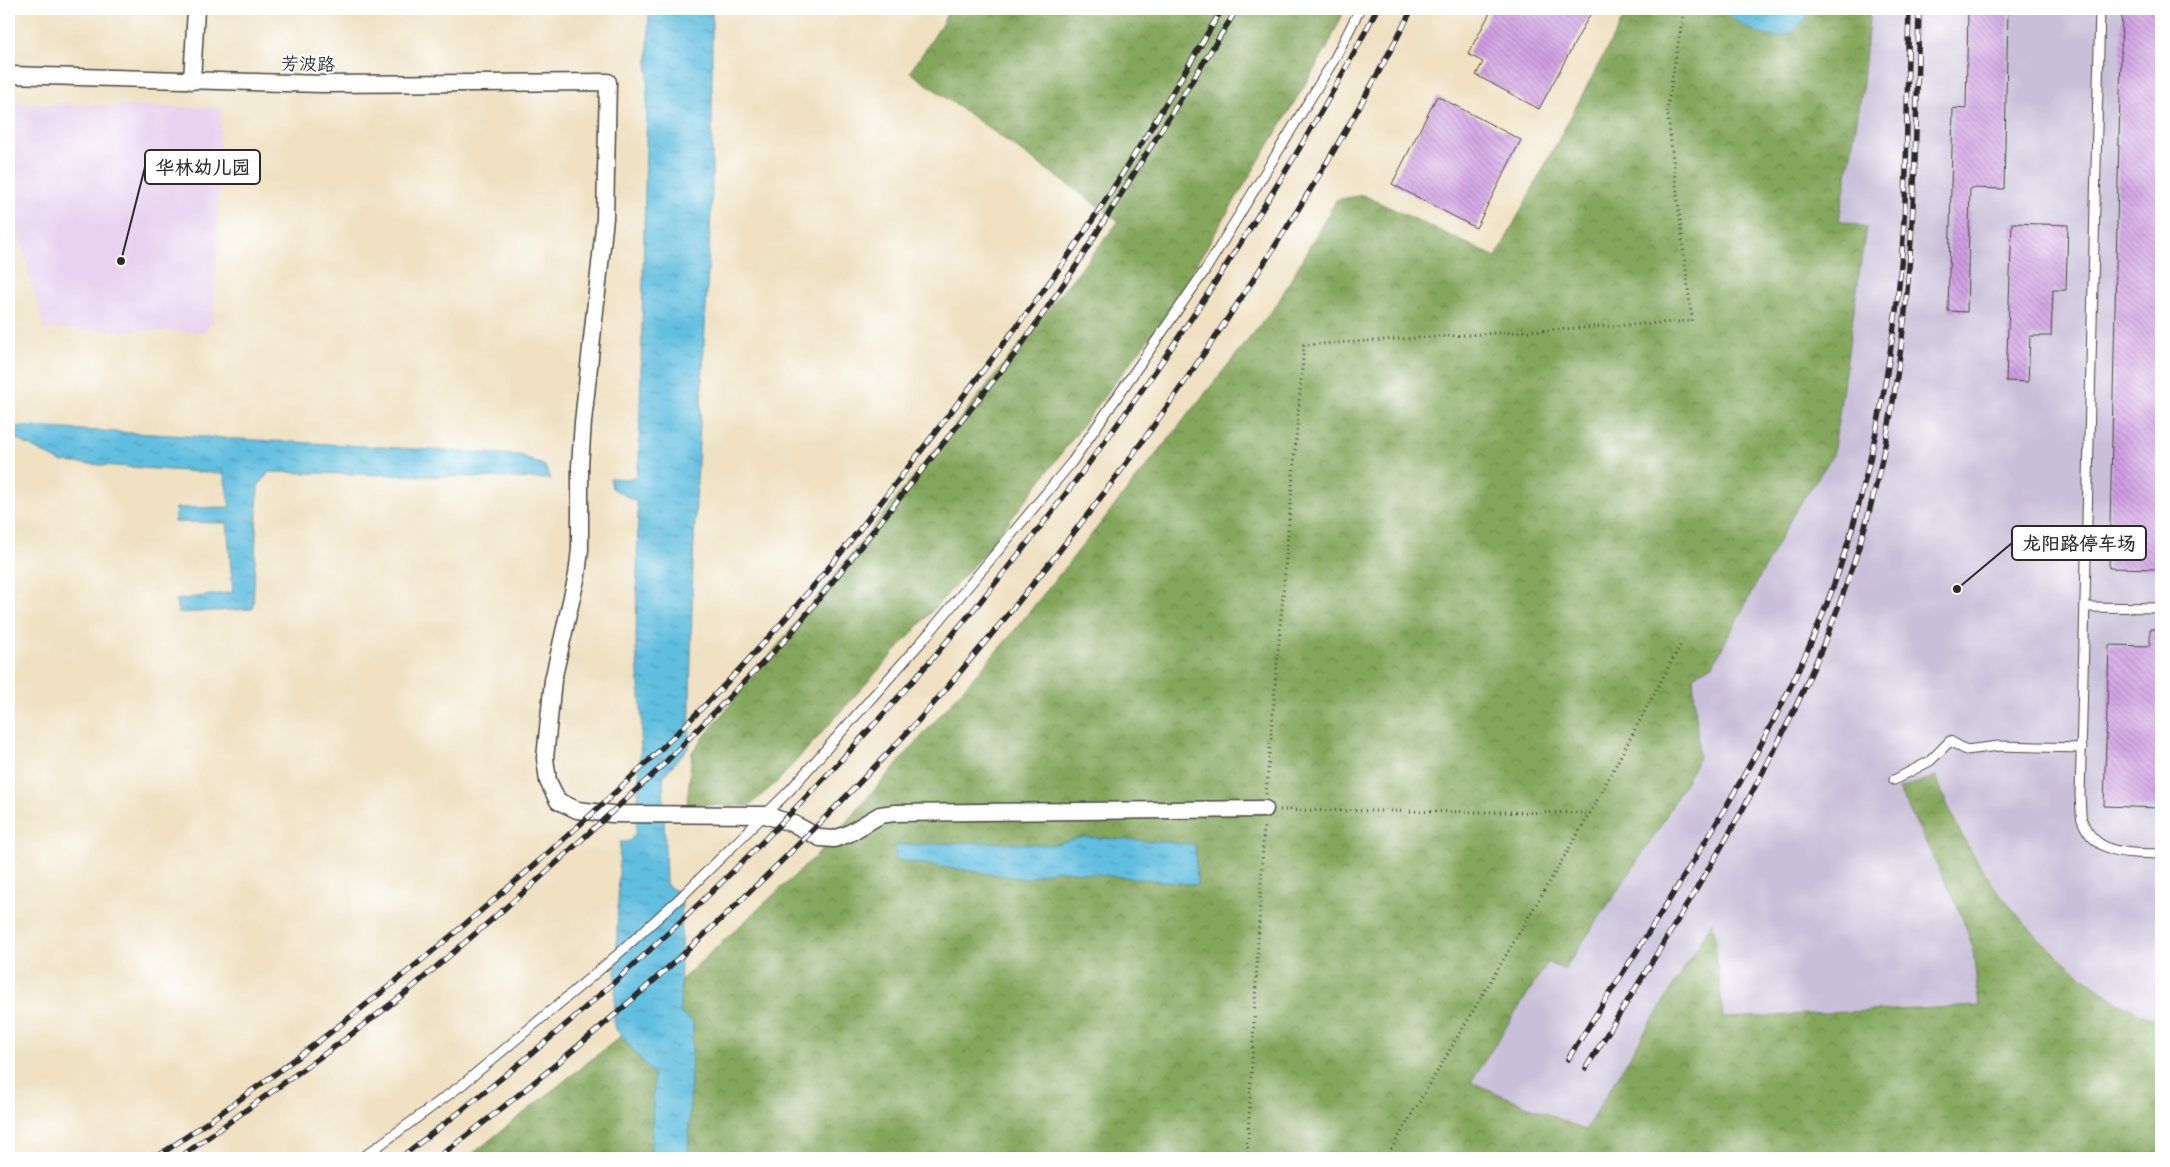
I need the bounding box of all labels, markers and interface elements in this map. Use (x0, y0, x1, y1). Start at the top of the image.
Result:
street label: 芳波路 (281, 53, 335, 75)
callout: 华林幼儿园 (145, 150, 260, 184)
text: 华林幼儿园 (155, 156, 251, 179)
callout: 龙阳路停车场 (2012, 526, 2146, 560)
text: 龙阳路停车场 (2022, 532, 2136, 555)

